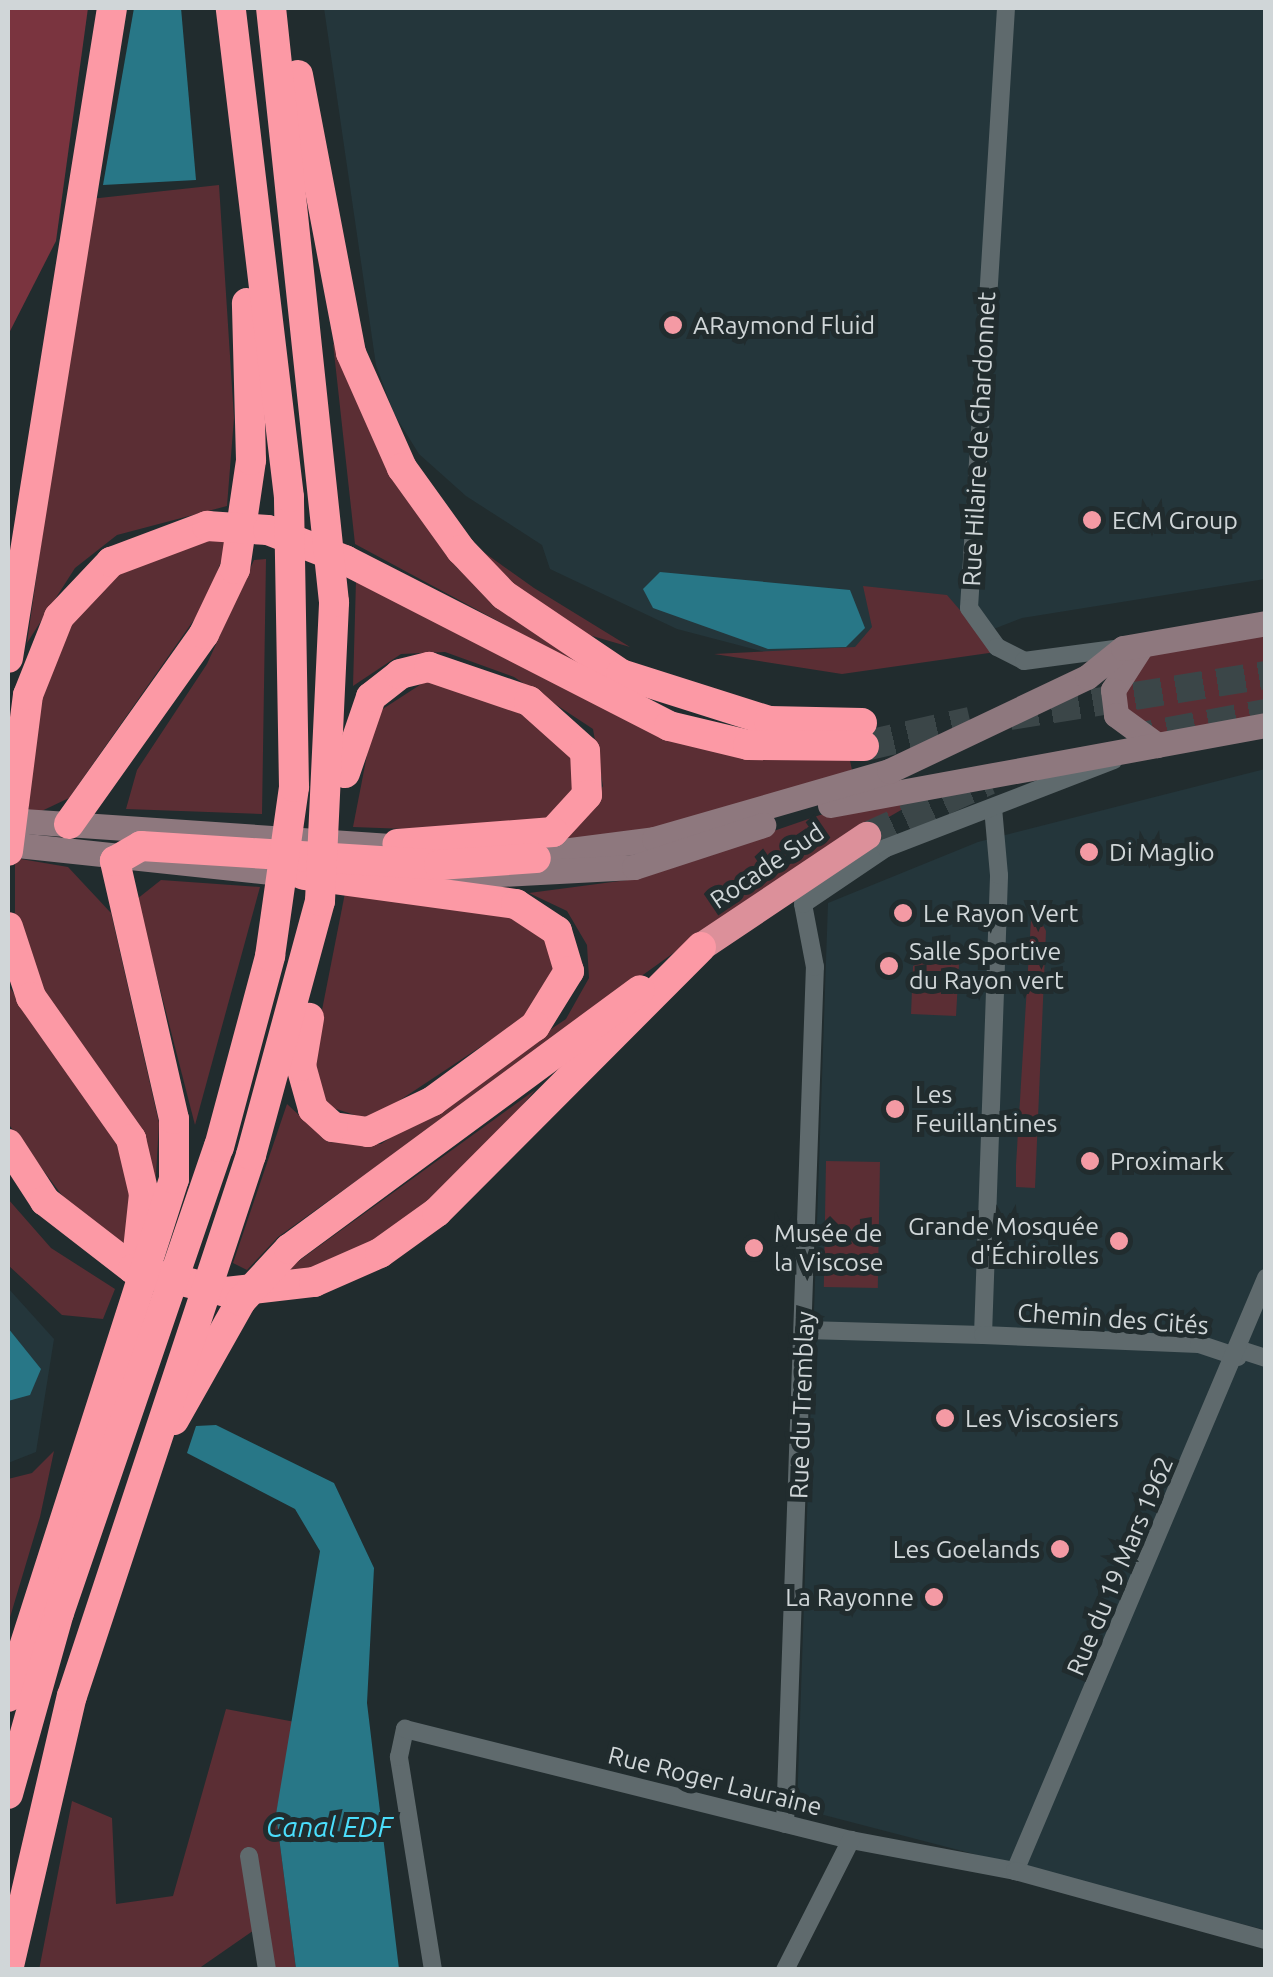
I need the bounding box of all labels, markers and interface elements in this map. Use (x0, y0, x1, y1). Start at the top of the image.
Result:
street label: Rue Hilaire de Chardonnet (956, 291, 1002, 587)
place label: ARaymond Fluid (693, 310, 875, 340)
marker: ARaymond Fluid (662, 314, 684, 336)
place label: ECM Group (1112, 505, 1238, 535)
marker: ECM Group (1081, 509, 1103, 531)
street label: Rocade Sud (704, 817, 830, 915)
place label: Di Maglio (1109, 837, 1215, 867)
marker: Di Maglio (1078, 841, 1100, 863)
place label: Le Rayon Vert (923, 898, 1078, 928)
marker: Le Rayon Vert (892, 902, 914, 924)
place label: Salle Sportive du Rayon vert (909, 937, 1064, 996)
marker: Salle Sportive du Rayon vert (878, 955, 900, 977)
place label: Les Feuillantines (915, 1080, 1057, 1139)
marker: Les Feuillantines (884, 1098, 906, 1120)
place label: Proximark (1110, 1146, 1224, 1176)
marker: Proximark (1079, 1150, 1101, 1172)
place label: Grande Mosquée d'Échirolles (908, 1212, 1099, 1271)
place label: Musée de la Viscose (774, 1219, 884, 1278)
marker: Grande Mosquée d'Échirolles (1108, 1230, 1130, 1252)
marker: Musée de la Viscose (743, 1237, 765, 1259)
street label: Chemin des Cités (1016, 1297, 1210, 1341)
street label: Rue du Tremblay (784, 1311, 820, 1499)
place label: Les Viscosiers (965, 1403, 1119, 1433)
marker: Les Viscosiers (934, 1407, 956, 1429)
street label: Rue du 19 Mars 1962 (1060, 1452, 1180, 1680)
place label: Les Goelands (893, 1534, 1040, 1564)
marker: Les Goelands (1049, 1538, 1071, 1560)
place label: La Rayonne (785, 1582, 914, 1612)
marker: La Rayonne (923, 1586, 945, 1608)
street label: Rue Roger Lauraine (605, 1740, 825, 1822)
water label: Canal EDF (266, 1810, 392, 1844)

